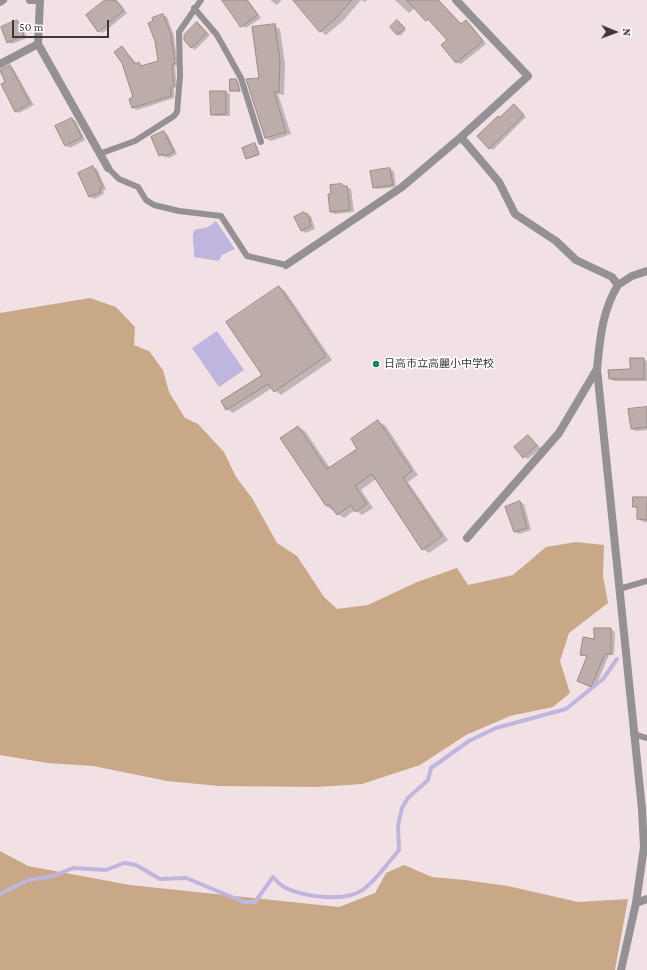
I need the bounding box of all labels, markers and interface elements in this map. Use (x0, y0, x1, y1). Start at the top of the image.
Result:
scale bar (14, 12, 111, 38)
north arrow (595, 12, 635, 52)
text: 50 m (19, 20, 43, 34)
text: N (621, 28, 633, 36)
place label: 日高市立高麗小中学校 (384, 357, 494, 371)
marker: 日高市立高麗小中学校 (371, 359, 381, 369)

